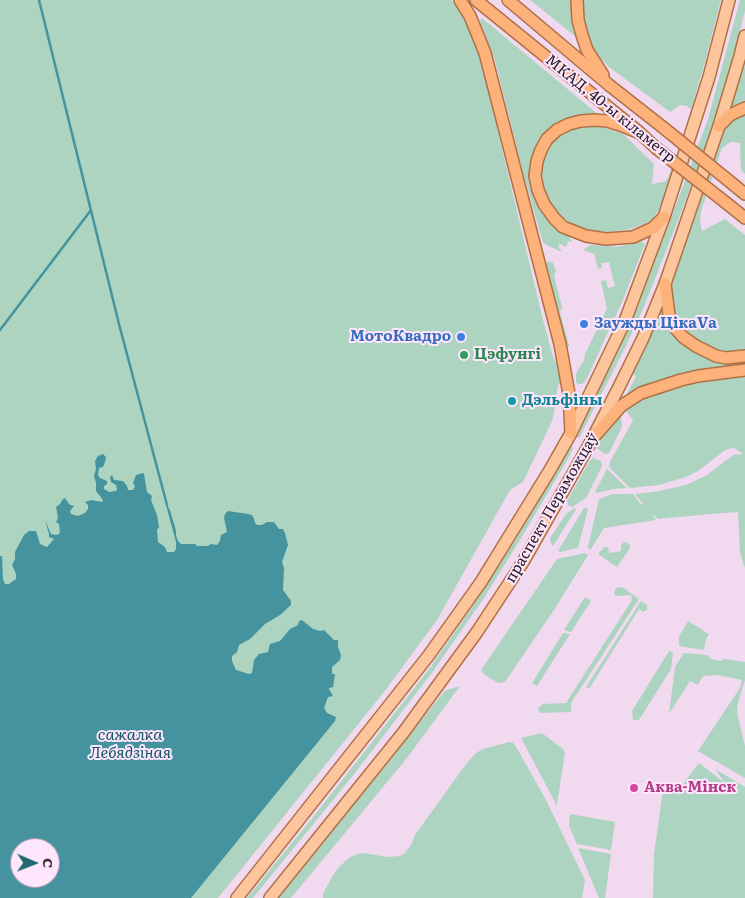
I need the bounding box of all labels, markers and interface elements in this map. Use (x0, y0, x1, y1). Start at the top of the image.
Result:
street label: МКАД, 40-ы кіламетр (541, 51, 679, 167)
place label: Заужды ЦікаVа (594, 315, 717, 333)
marker: Заужды ЦікаVа (578, 318, 590, 330)
place label: МотоКвадро (350, 328, 451, 346)
marker: МотоКвадро (455, 331, 467, 343)
place label: Цэфунгі (474, 346, 541, 364)
marker: Цэфунгі (458, 349, 470, 361)
place label: Дэльфіны (522, 392, 602, 410)
marker: Дэльфіны (506, 395, 518, 407)
street label: праспект Пераможцаў (502, 430, 602, 586)
water label: сажалка Лебядзіная (89, 725, 171, 763)
place label: Аква-Мінск (644, 779, 736, 797)
marker: Аква-Мінск (628, 782, 640, 794)
north arrow (10, 838, 60, 888)
text: С (39, 858, 59, 868)

